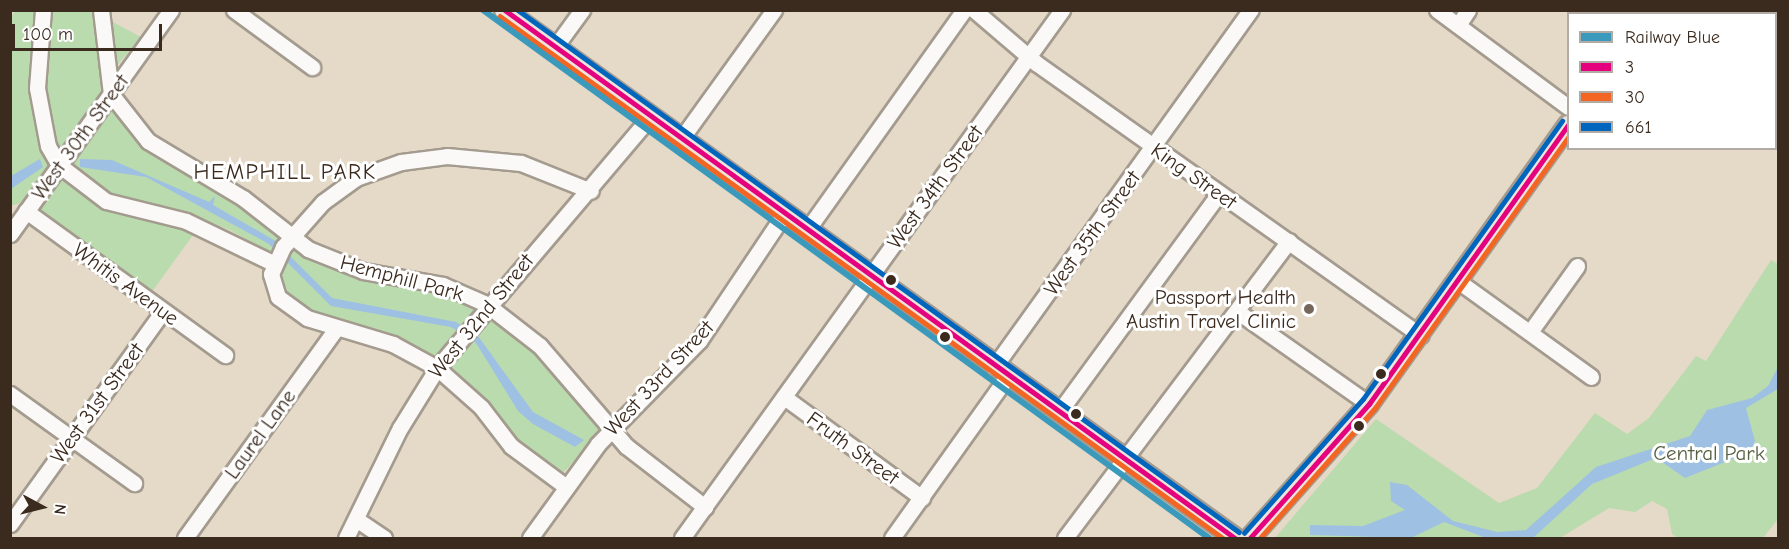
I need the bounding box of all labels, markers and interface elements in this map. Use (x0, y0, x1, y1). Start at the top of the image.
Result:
scale bar (15, 12, 165, 50)
legend (1567, 12, 1777, 150)
text: 100 m (23, 24, 73, 45)
text: Railway Blue (1625, 27, 1720, 48)
text: 3 (1625, 57, 1634, 78)
street label: West 30th Street (26, 69, 134, 205)
text: 30 (1625, 87, 1645, 108)
text: 661 (1625, 117, 1652, 138)
street label: West 34th Street (882, 120, 988, 254)
street label: King Street (1146, 137, 1242, 215)
district label: HEMPHILL PARK (194, 160, 376, 186)
street label: West 35th Street (1038, 166, 1146, 300)
street label: Whitis Avenue (68, 237, 184, 331)
street label: Hemphill Park (338, 249, 466, 307)
street label: West 32nd Street (423, 249, 539, 383)
unlabelled marker (885, 274, 897, 286)
place label: Passport Health Austin Travel Clinic (1126, 284, 1296, 334)
marker: Passport Health Austin Travel Clinic (1300, 300, 1318, 318)
street label: West 33rd Street (599, 315, 719, 441)
unlabelled marker (939, 331, 951, 343)
street label: West 31st Street (45, 338, 149, 468)
unlabelled marker (1375, 368, 1387, 380)
street label: Laurel Lane (219, 384, 301, 484)
street label: Fruth Street (802, 406, 904, 490)
unlabelled marker (1070, 408, 1082, 420)
unlabelled marker (1353, 420, 1365, 432)
park label: Central Park (1653, 440, 1765, 466)
north arrow (12, 477, 72, 537)
text: N (50, 503, 69, 515)

